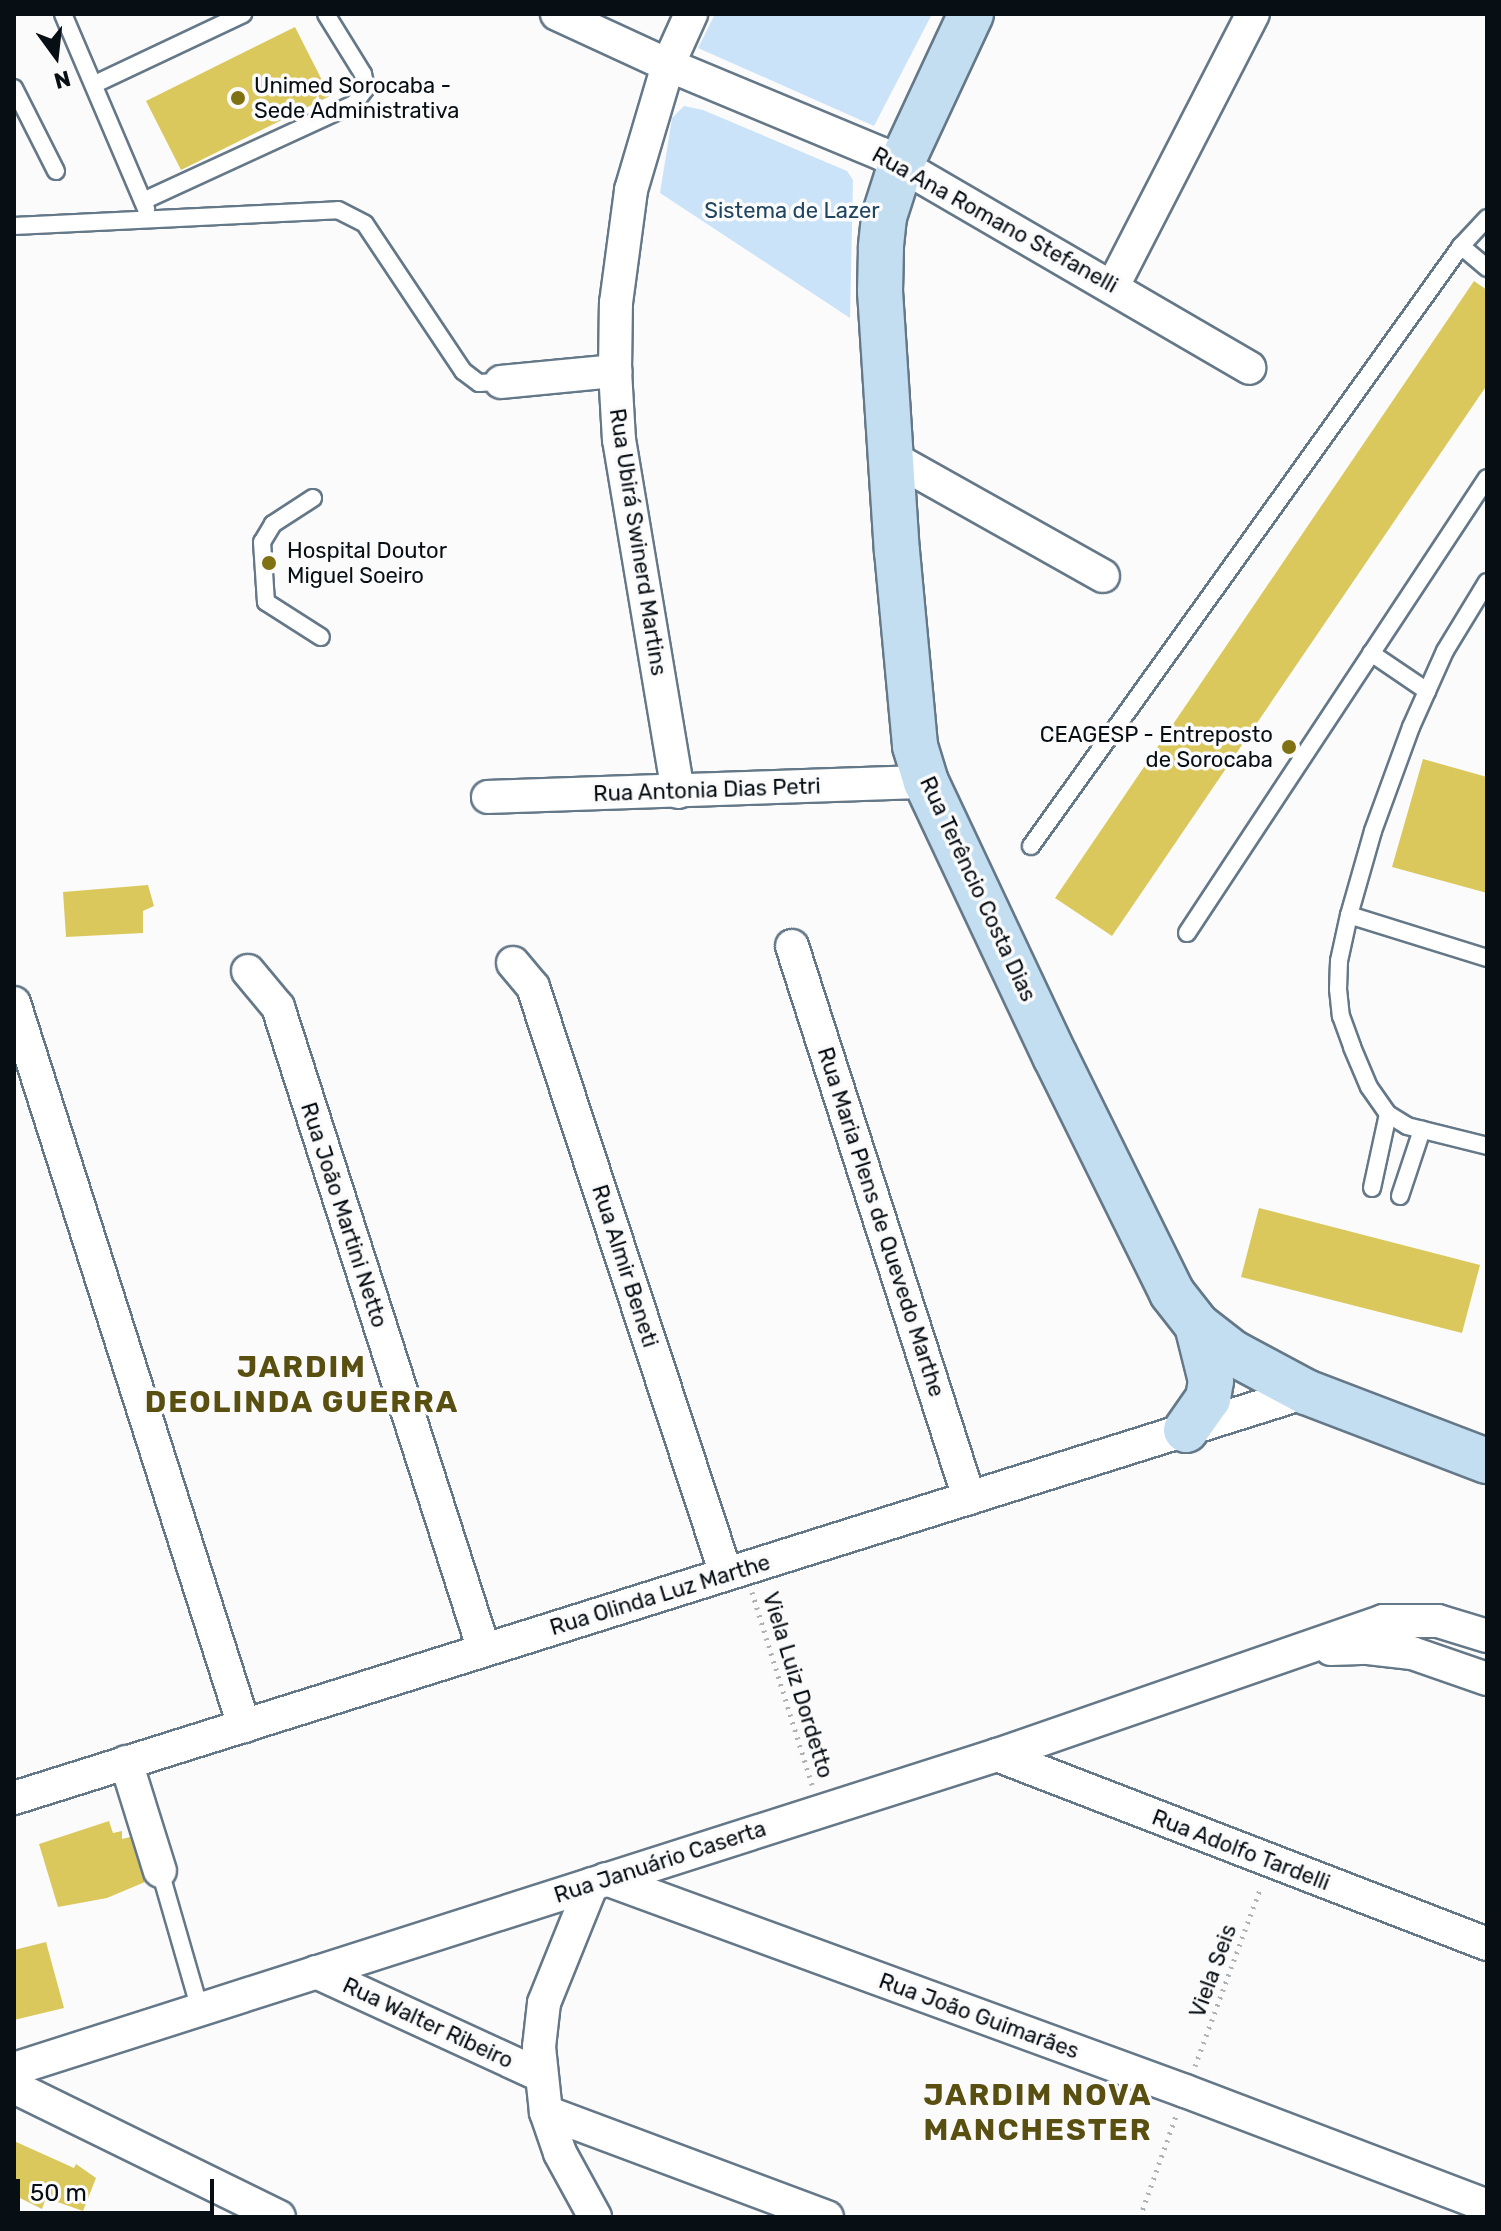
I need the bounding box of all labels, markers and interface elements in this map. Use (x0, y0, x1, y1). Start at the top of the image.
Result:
north arrow (16, 16, 96, 96)
text: N (51, 65, 73, 95)
place label: Unimed Sorocaba - Sede Administrativa (254, 72, 460, 124)
marker: Unimed Sorocaba - Sede Administrativa (229, 89, 247, 107)
street label: Rua Ana Romano Stefanelli (867, 141, 1123, 299)
park label: Sistema de Lazer (704, 198, 880, 224)
street label: Rua Ubirá Swinerd Martins (604, 407, 672, 677)
place label: Hospital Doutor Miguel Soeiro (287, 537, 447, 588)
marker: Hospital Doutor Miguel Soeiro (258, 552, 280, 574)
place label: CEAGESP - Entreposto de Sorocaba (1039, 721, 1273, 772)
marker: CEAGESP - Entreposto de Sorocaba (1280, 738, 1298, 756)
street label: Rua Terêncio Costa Dias (914, 772, 1042, 1006)
street label: Rua Antonia Dias Petri (592, 773, 822, 807)
street label: Rua Maria Plens de Quevedo Marthe (812, 1044, 950, 1400)
street label: Rua João Martini Netto (295, 1099, 393, 1331)
street label: Rua Almir Beneti (586, 1181, 664, 1351)
district label: JARDIM DEOLINDA GUERRA (144, 1349, 460, 1420)
street label: Rua Olinda Luz Marthe (547, 1549, 773, 1641)
street label: Viela Luiz Dordetto (757, 1589, 839, 1781)
street label: Rua Adolfo Tardelli (1148, 1804, 1334, 1896)
street label: Rua Januário Caserta (551, 1815, 769, 1909)
street label: Viela Seis (1184, 1921, 1242, 2021)
street label: Rua João Guimarães (875, 1968, 1083, 2064)
street label: Rua Walter Ribeiro (338, 1972, 518, 2074)
district label: JARDIM NOVA MANCHESTER (923, 2077, 1153, 2148)
scale bar (20, 2163, 218, 2213)
text: 50 m (30, 2179, 87, 2207)

